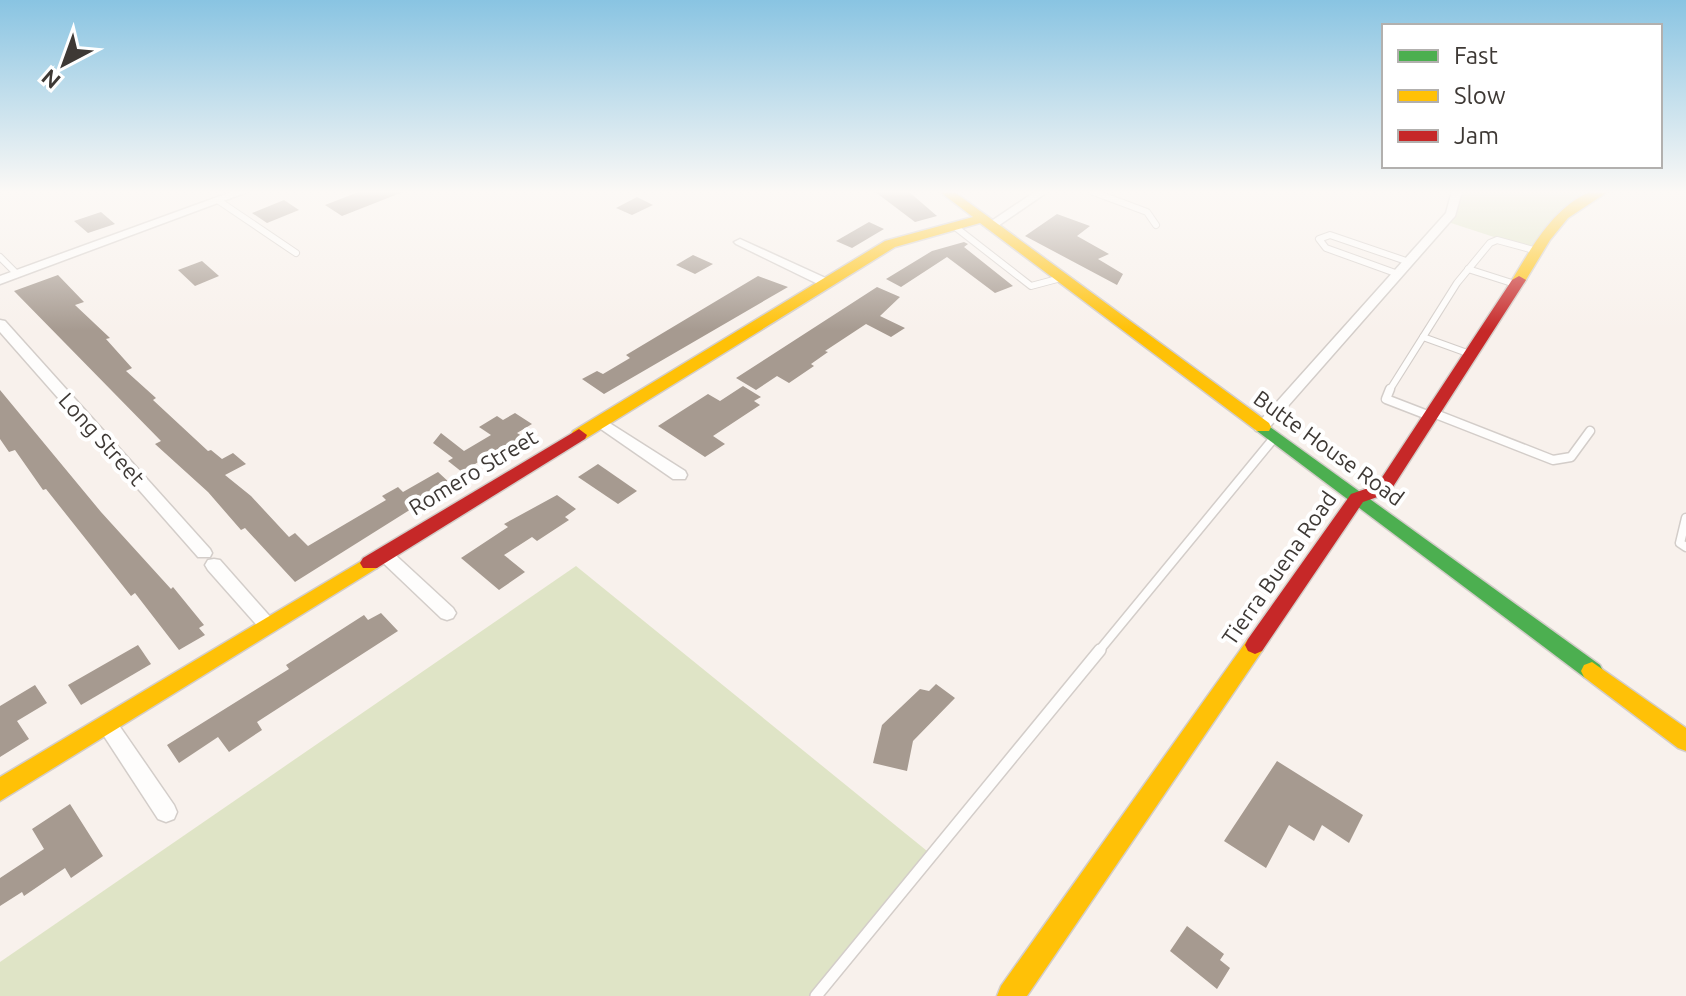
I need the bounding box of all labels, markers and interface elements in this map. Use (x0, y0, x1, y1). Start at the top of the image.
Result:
north arrow (24, 24, 104, 104)
legend (1382, 24, 1662, 168)
text: Fast (1454, 42, 1498, 69)
text: N (36, 65, 65, 94)
text: Slow (1454, 82, 1506, 109)
text: Jam (1454, 122, 1499, 149)
street label: Butte House Road (1249, 385, 1409, 510)
street label: Long Street (54, 387, 151, 490)
street label: Romero Street (404, 423, 542, 520)
street label: Tierra Buena Road (1216, 486, 1341, 649)

